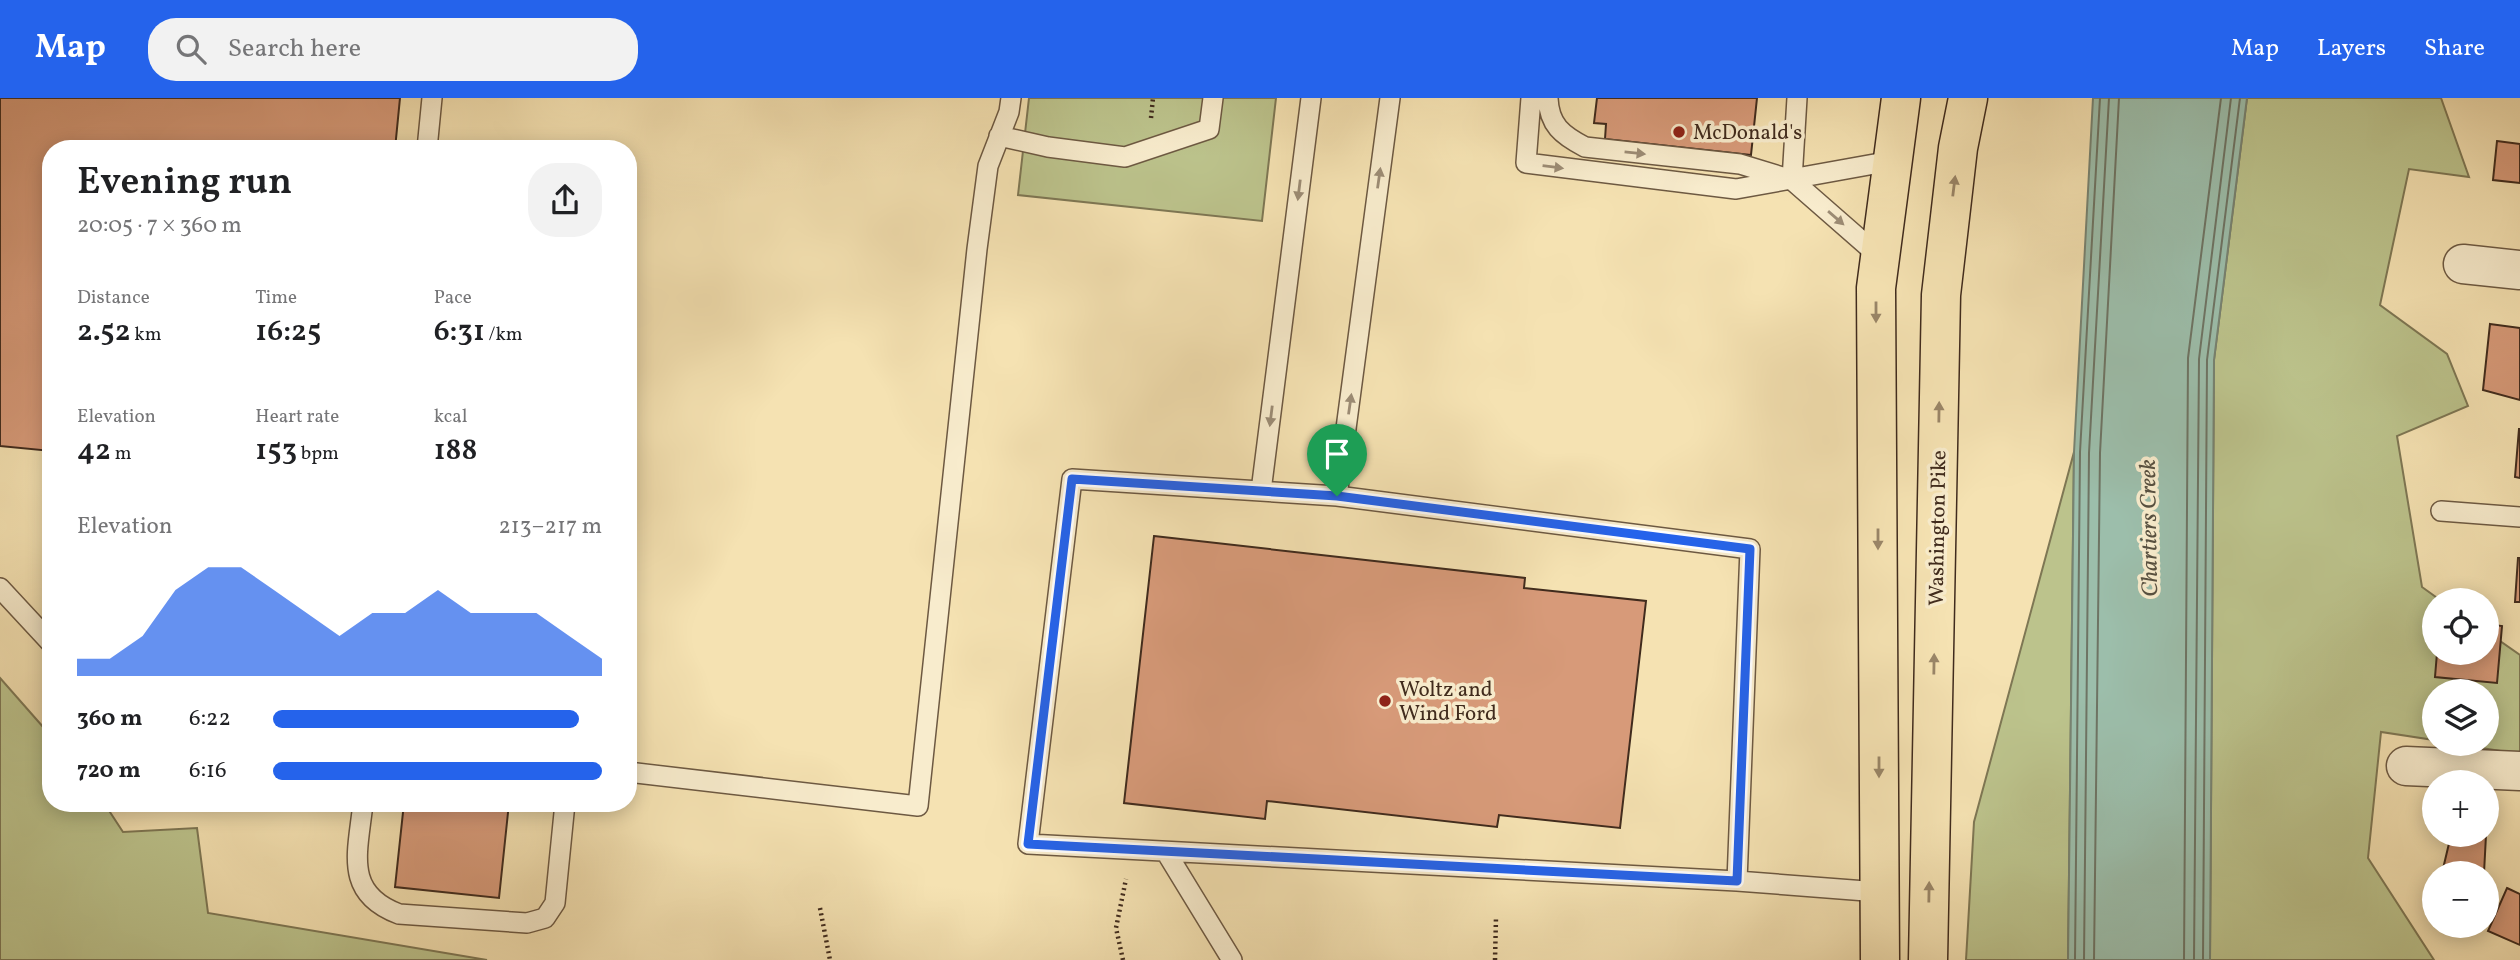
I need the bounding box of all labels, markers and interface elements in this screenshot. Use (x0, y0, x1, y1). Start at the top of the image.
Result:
search box (148, 18, 638, 81)
text: Map (35, 26, 106, 72)
icon: search (172, 30, 210, 68)
text: Search here (228, 31, 361, 67)
text: Map (2231, 32, 2279, 66)
text: Layers (2317, 32, 2386, 66)
text: Share (2424, 32, 2485, 66)
place label: McDonald's (1693, 119, 1802, 148)
marker: McDonald's (1671, 124, 1687, 140)
one-way arrow (1624, 147, 1646, 158)
text: Evening run (77, 157, 292, 210)
one-way arrow (1542, 161, 1564, 172)
button: share (528, 163, 602, 237)
one-way arrow (1374, 167, 1385, 189)
one-way arrow (1949, 174, 1960, 196)
one-way arrow (1294, 179, 1305, 201)
text: 20:05 · 7 × 360 m (77, 210, 242, 242)
one-way arrow (1827, 210, 1845, 226)
text: Distance (77, 285, 150, 311)
text: Time (255, 285, 297, 311)
text: Pace (434, 285, 472, 311)
one-way arrow (1870, 301, 1882, 323)
text: 2.52 (77, 311, 131, 353)
text: 16:25 (255, 311, 321, 353)
text: 6:31 (434, 311, 485, 353)
text: km (131, 322, 162, 348)
text: /km (485, 322, 523, 348)
one-way arrow (1344, 392, 1355, 414)
one-way arrow (1933, 401, 1945, 423)
text: Elevation (77, 404, 156, 430)
text: Heart rate (255, 404, 339, 430)
text: kcal (434, 404, 467, 430)
one-way arrow (1265, 405, 1276, 427)
pin (1307, 424, 1367, 496)
text: 42 (77, 430, 111, 472)
text: 153 (255, 430, 297, 472)
text: 188 (434, 430, 477, 472)
icon: arrive (1318, 435, 1356, 473)
text: m (111, 441, 132, 467)
text: bpm (297, 441, 339, 467)
street label: Washington Pike (1923, 450, 1954, 606)
water label: Chartiers Creek (2133, 458, 2167, 597)
text: Elevation (77, 511, 173, 543)
text: 213–217 m (499, 511, 602, 543)
one-way arrow (1872, 528, 1883, 550)
map controls (2422, 588, 2499, 938)
button: locate (2422, 588, 2499, 665)
one-way arrow (1928, 653, 1940, 675)
place label: Woltz and Wind Ford (1399, 676, 1497, 729)
button: layers (2422, 679, 2499, 756)
marker: Woltz and Wind Ford (1377, 693, 1393, 709)
text: 360 m (77, 703, 142, 735)
text: 6:22 (189, 703, 231, 735)
text: 720 m (77, 755, 141, 787)
text: 6:16 (189, 755, 227, 787)
one-way arrow (1873, 756, 1885, 778)
button: + (2422, 770, 2499, 847)
button: − (2422, 861, 2499, 938)
one-way arrow (1924, 881, 1935, 903)

